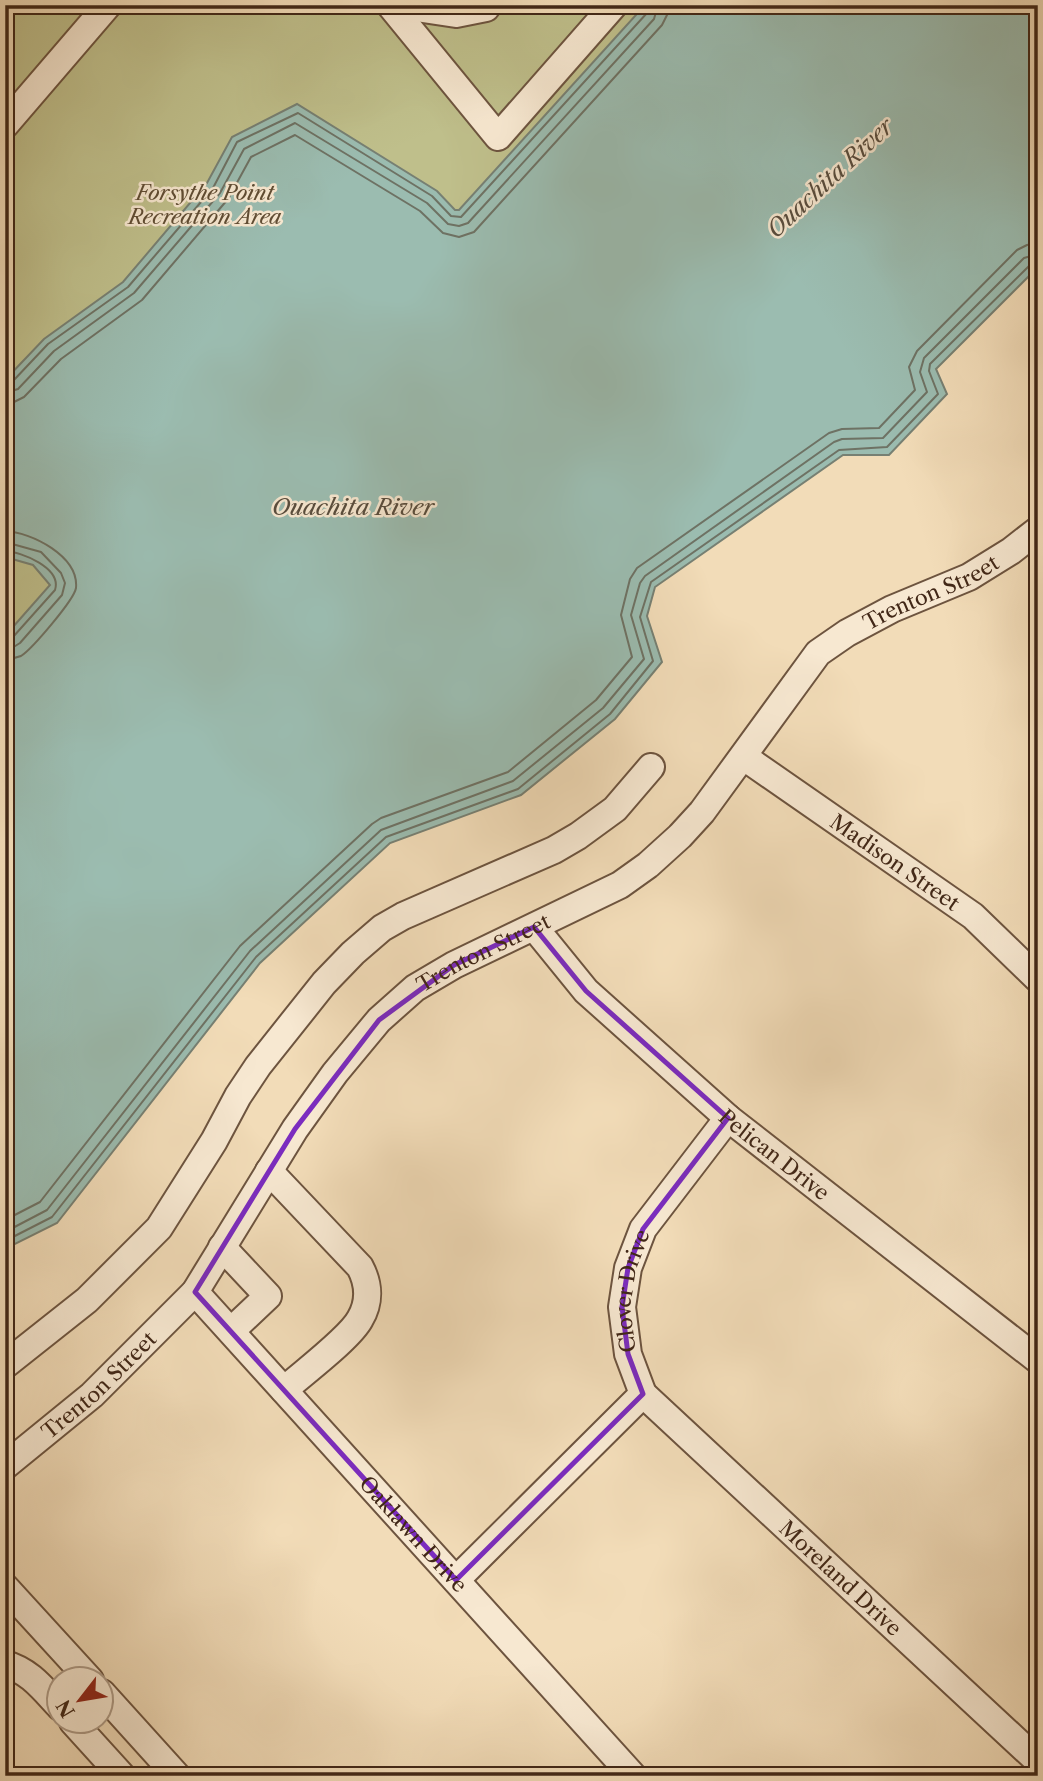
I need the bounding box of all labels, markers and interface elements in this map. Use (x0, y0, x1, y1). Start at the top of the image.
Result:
water label: Ouachita River (761, 111, 900, 244)
park label: Forsythe Point Recreation Area (127, 180, 282, 229)
water label: Ouachita River (272, 493, 436, 521)
street label: Trenton Street (859, 549, 1003, 635)
street label: Madison Street (826, 808, 965, 916)
street label: Trenton Street (412, 908, 554, 997)
street label: Pelican Drive (714, 1104, 835, 1205)
street label: Clover Drive (609, 1226, 654, 1354)
street label: Trenton Street (36, 1326, 161, 1444)
street label: Oaklawn Drive (355, 1470, 473, 1597)
street label: Moreland Drive (775, 1515, 907, 1641)
north arrow (46, 1666, 116, 1736)
text: N (52, 1695, 80, 1721)

